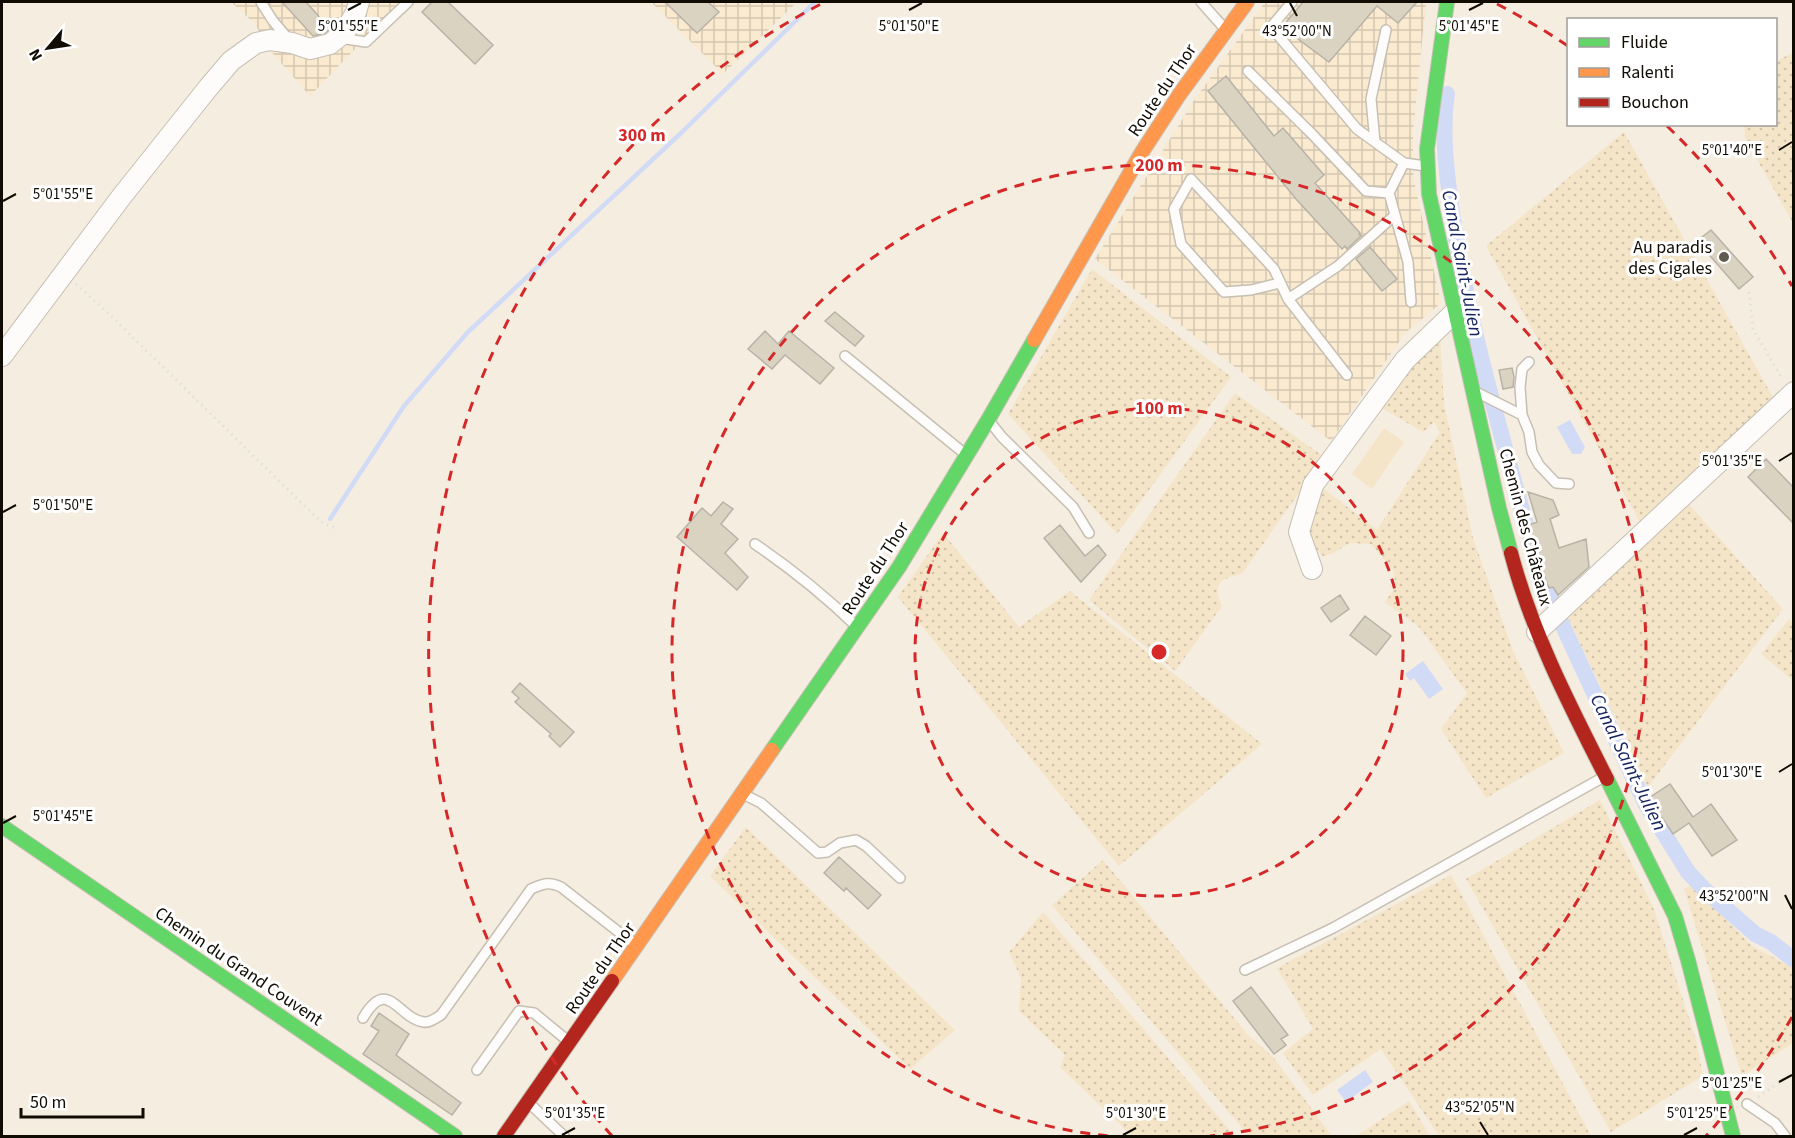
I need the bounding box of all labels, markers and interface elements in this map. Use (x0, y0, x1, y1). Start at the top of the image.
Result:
text: 5°01'55"E (318, 16, 378, 37)
text: 5°01'50"E (879, 16, 939, 37)
text: 5°01'45"E (1439, 16, 1499, 37)
north arrow (18, 18, 78, 78)
legend (1567, 18, 1777, 126)
text: 43°52'00"N (1262, 21, 1332, 42)
text: Fluide (1621, 30, 1668, 55)
street label: Route du Thor (1122, 38, 1203, 142)
text: N (24, 45, 48, 65)
text: Ralenti (1621, 60, 1674, 85)
text: Bouchon (1621, 90, 1689, 115)
text: 300 m (618, 123, 666, 148)
text: 5°01'40"E (1702, 140, 1762, 161)
text: 200 m (1135, 153, 1183, 178)
text: 5°01'55"E (33, 184, 93, 205)
water label: Canal Saint-Julien (1434, 187, 1490, 339)
place label: Au paradis des Cigales (1628, 235, 1712, 281)
marker: Au paradis des Cigales (1717, 250, 1731, 264)
text: 100 m (1135, 396, 1183, 421)
street label: Chemin des Châteaux (1492, 446, 1559, 609)
text: 5°01'35"E (1702, 451, 1762, 472)
text: 5°01'50"E (33, 495, 93, 516)
street label: Route du Thor (836, 516, 915, 620)
centre of rings (1149, 642, 1169, 662)
water label: Canal Saint-Julien (1583, 689, 1673, 836)
text: 5°01'30"E (1702, 762, 1762, 783)
text: 5°01'45"E (33, 806, 93, 827)
text: 43°52'00"N (1699, 886, 1769, 907)
street label: Chemin du Grand Couvent (150, 901, 328, 1032)
street label: Route du Thor (560, 917, 642, 1019)
text: 5°01'25"E (1702, 1073, 1762, 1094)
scale bar (21, 1081, 142, 1119)
text: 50 m (30, 1090, 66, 1115)
text: 43°52'05"N (1445, 1097, 1515, 1118)
text: 5°01'35"E (545, 1103, 605, 1124)
text: 5°01'30"E (1106, 1103, 1166, 1124)
text: 5°01'25"E (1667, 1103, 1727, 1124)

